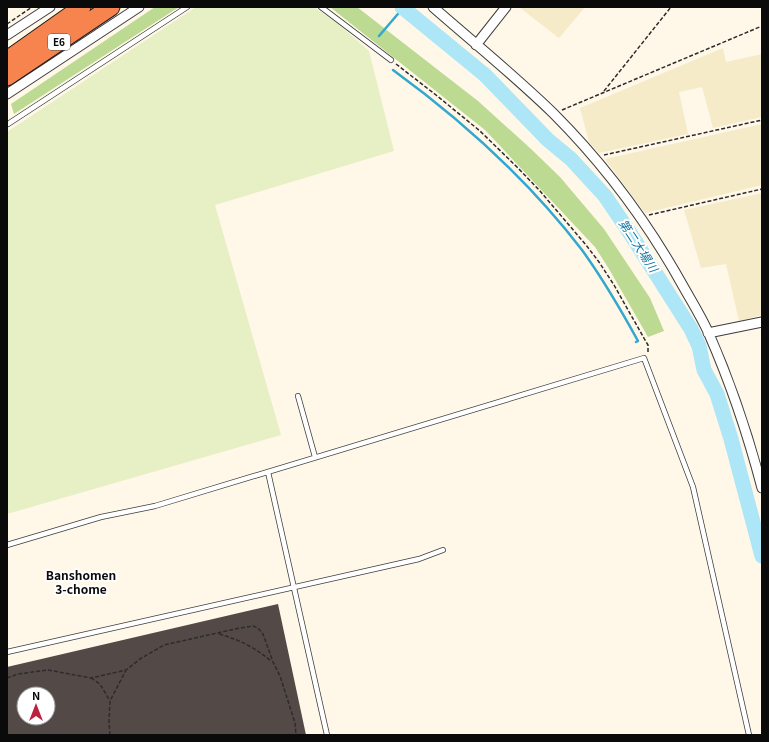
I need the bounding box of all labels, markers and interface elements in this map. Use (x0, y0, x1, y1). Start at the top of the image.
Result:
road number: E6 (48, 34, 70, 50)
water label: 第二大場川 (616, 215, 664, 277)
district label: Banshomen 3-chome (46, 566, 116, 597)
north arrow (16, 686, 56, 726)
text: N (32, 687, 40, 703)

